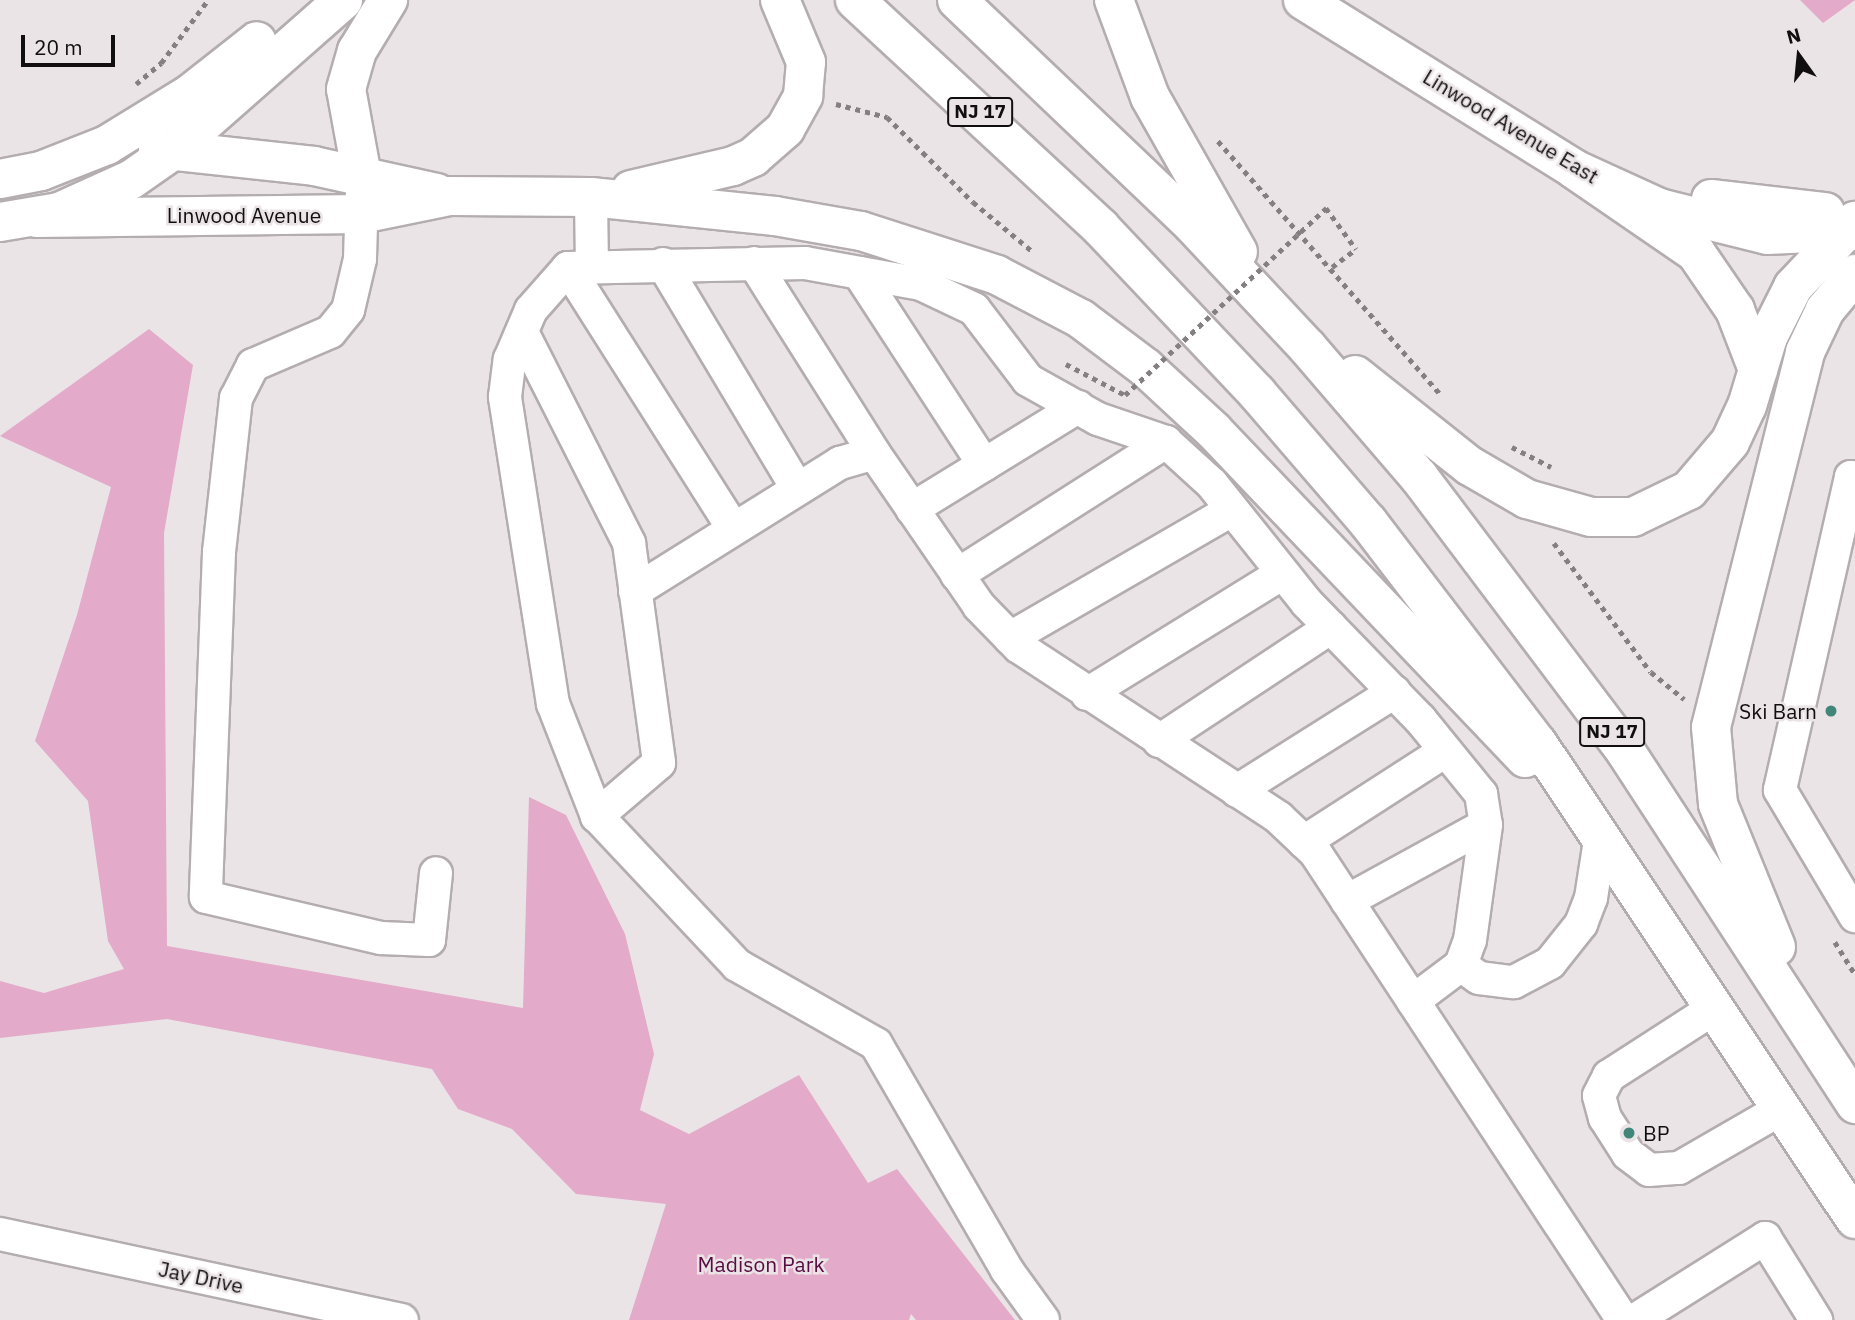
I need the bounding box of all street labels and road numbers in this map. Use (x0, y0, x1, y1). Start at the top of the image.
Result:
street label: Linwood Avenue East (1419, 64, 1603, 188)
road number: NJ 17 (947, 96, 1013, 128)
street label: Linwood Avenue (167, 202, 321, 228)
road number: NJ 17 (1579, 716, 1645, 748)
street label: Jay Drive (156, 1256, 246, 1298)

